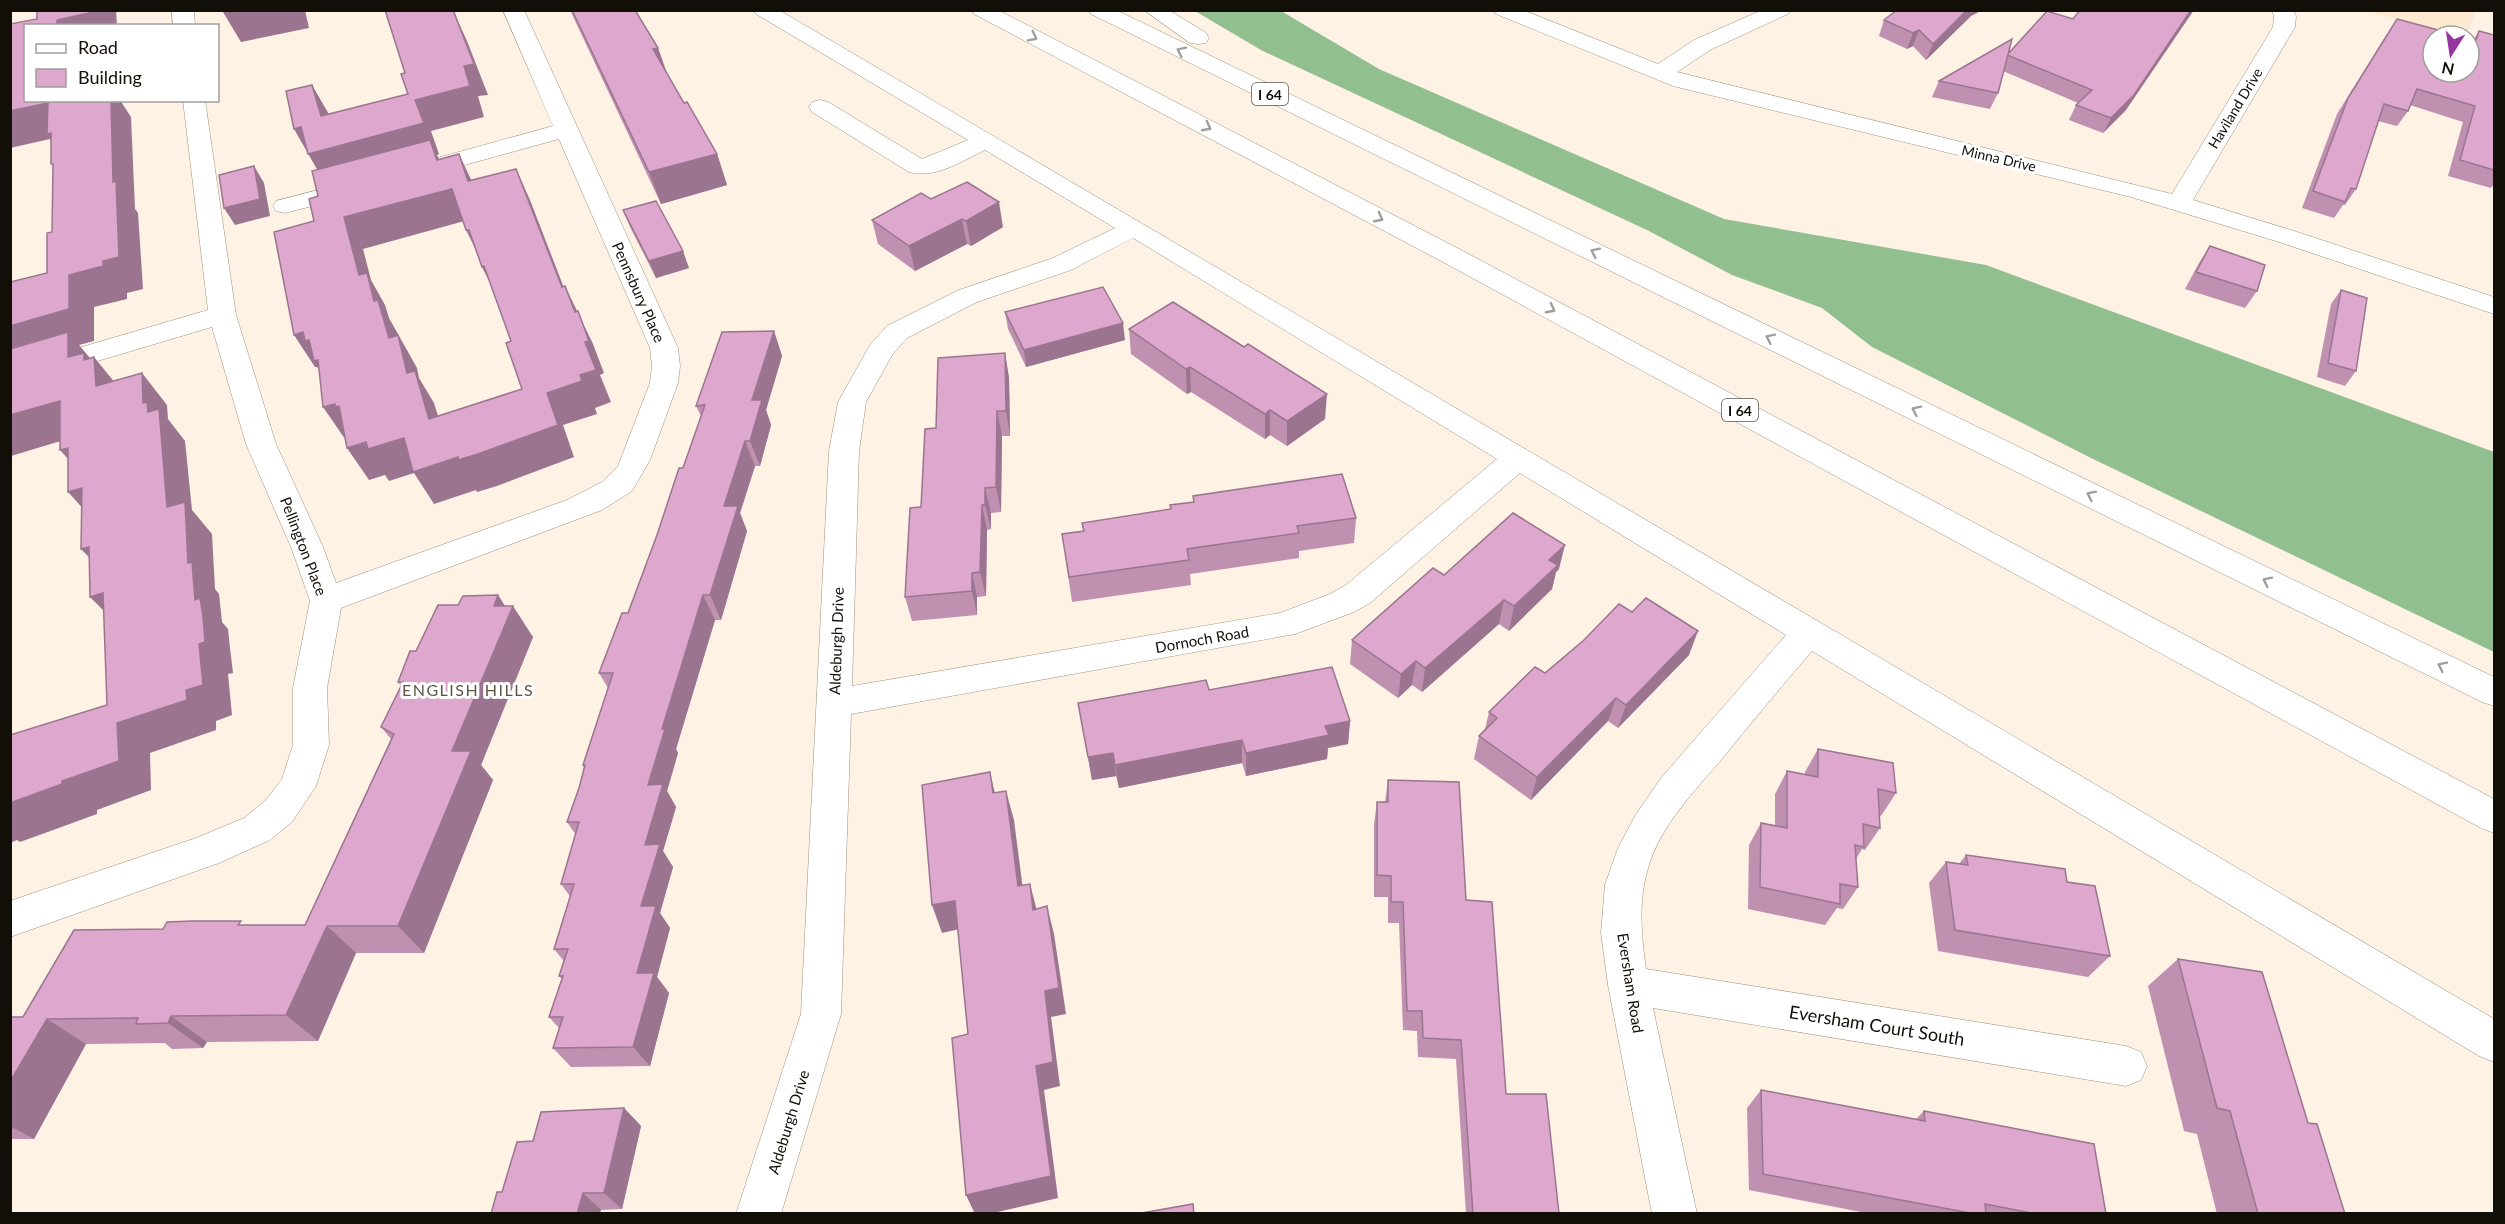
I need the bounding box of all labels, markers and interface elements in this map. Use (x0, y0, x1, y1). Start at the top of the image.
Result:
legend (24, 24, 219, 102)
north arrow (2421, 24, 2481, 84)
one-way arrow (1027, 30, 1038, 42)
text: Road (78, 36, 118, 58)
one-way arrow (1177, 47, 1188, 58)
text: N (2440, 59, 2456, 80)
street label: Haviland Drive (2204, 65, 2266, 151)
text: Building (78, 66, 142, 88)
road number: I 64 (1252, 83, 1288, 105)
one-way arrow (1200, 120, 1211, 131)
street label: Minna Drive (1960, 141, 2038, 175)
one-way arrow (1373, 210, 1384, 222)
street label: Pennsbury Place (609, 239, 669, 345)
one-way arrow (1590, 248, 1601, 260)
one-way arrow (1545, 302, 1556, 313)
one-way arrow (1766, 334, 1777, 345)
road number: I 64 (1722, 399, 1758, 421)
one-way arrow (1912, 405, 1923, 417)
one-way arrow (2087, 491, 2098, 503)
street label: Pellington Place (277, 494, 331, 598)
one-way arrow (2262, 576, 2273, 588)
street label: Aldeburgh Drive (825, 587, 847, 695)
street label: Dornoch Road (1154, 622, 1250, 656)
one-way arrow (2437, 662, 2448, 674)
district label: ENGLISH HILLS (402, 680, 534, 699)
street label: Eversham Road (1614, 932, 1648, 1034)
street label: Eversham Court South (1788, 1000, 1966, 1050)
street label: Aldeburgh Drive (764, 1068, 812, 1176)

